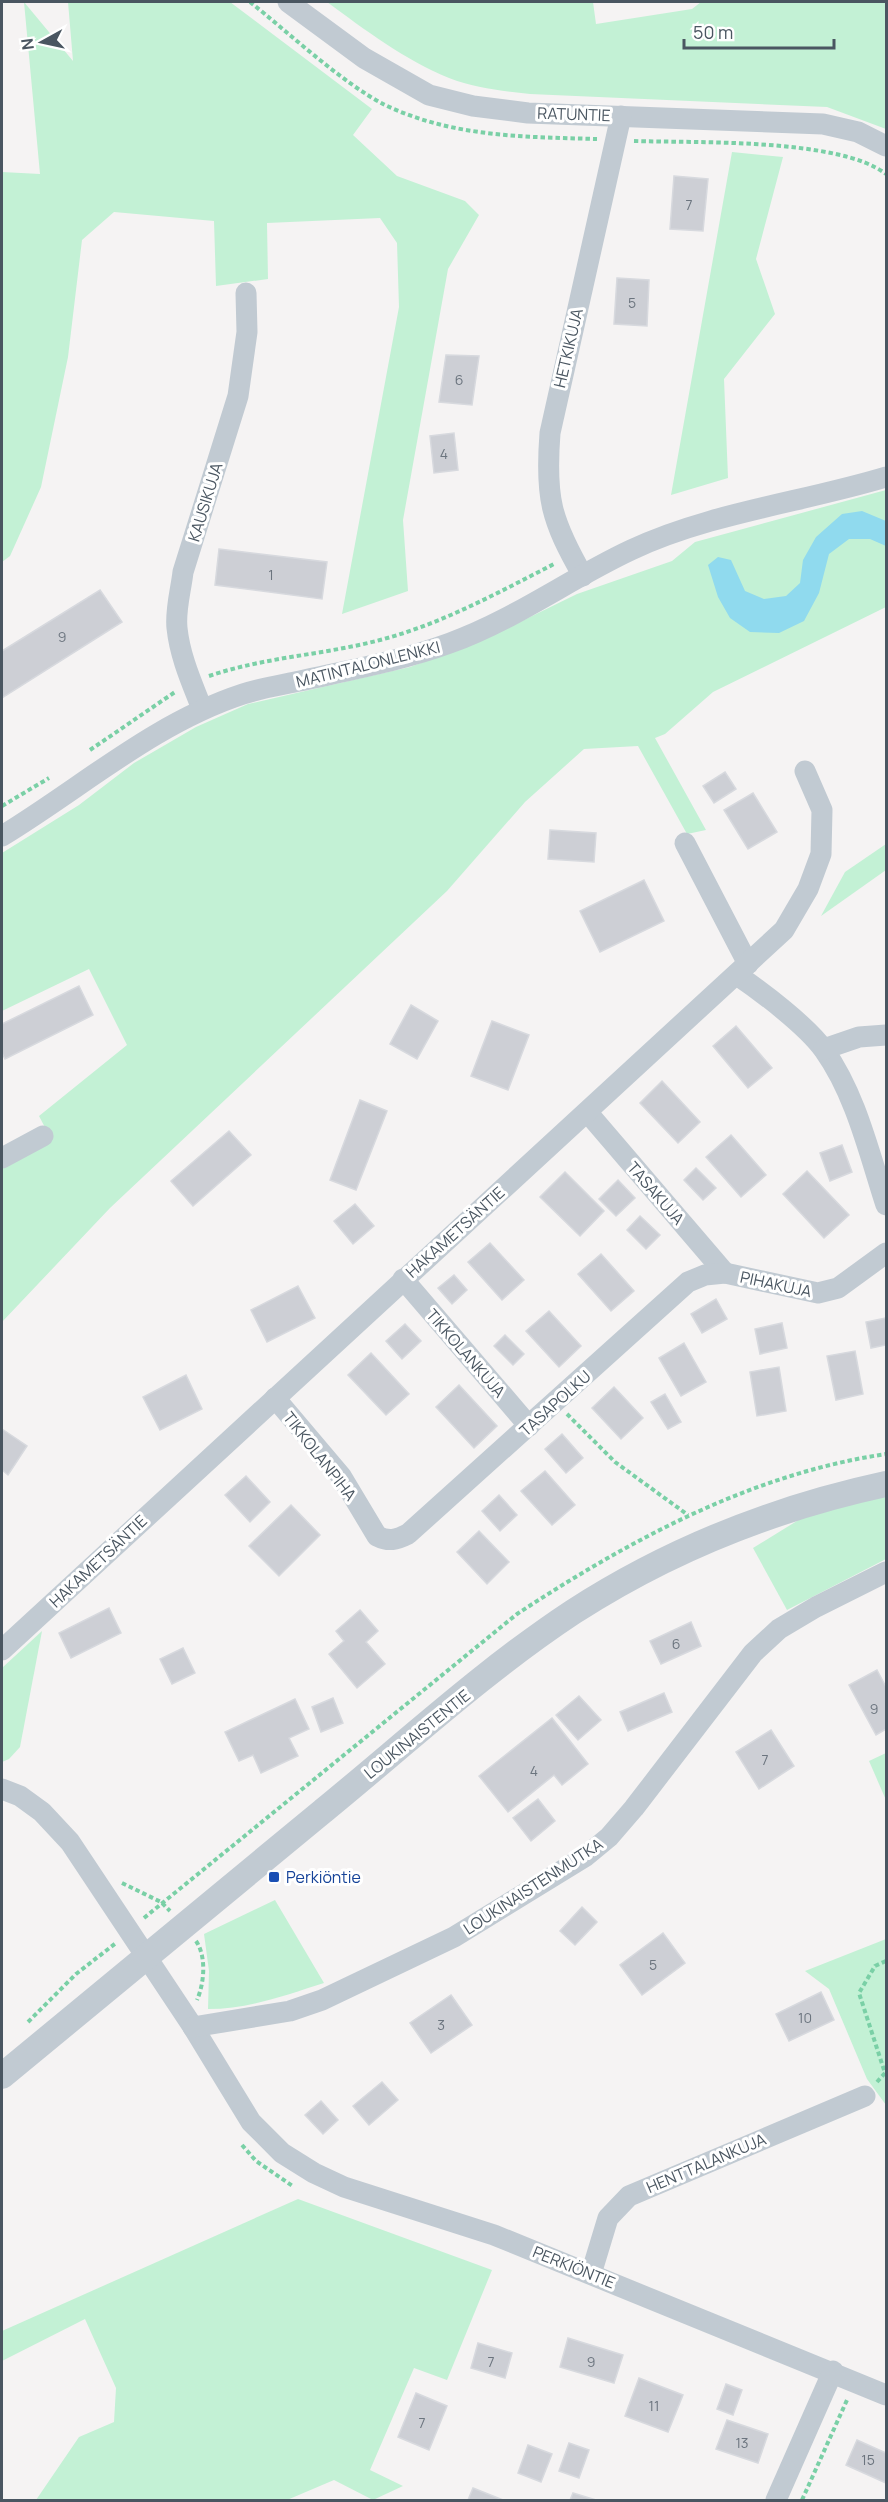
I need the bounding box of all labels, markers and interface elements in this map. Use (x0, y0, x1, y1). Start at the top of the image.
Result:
north arrow (12, 12, 72, 72)
scale bar (684, 12, 834, 50)
text: 50 m (693, 20, 733, 44)
text: N (15, 37, 39, 51)
street label: RATUNTIE (537, 102, 611, 126)
house number: 7 (685, 195, 693, 214)
house number: 5 (628, 293, 636, 312)
street label: HETKIKUJA (548, 306, 588, 390)
house number: 6 (455, 370, 463, 389)
house number: 4 (440, 444, 448, 463)
street label: KAUSIKUJA (183, 460, 227, 544)
house number: 1 (268, 565, 274, 584)
house number: 9 (58, 627, 66, 646)
street label: MATINTALONLENKKI (294, 635, 442, 693)
street label: TASAKUJA (622, 1157, 690, 1229)
street label: HAKAMETSÄNTIE (401, 1182, 509, 1282)
street label: PIHAKUJA (738, 1266, 814, 1302)
street label: TIKKOLANKUJA (421, 1304, 511, 1402)
street label: TASAPOLKU (514, 1365, 596, 1441)
street label: TIKKOLANPIHA (278, 1407, 362, 1505)
street label: HAKAMETSÄNTIE (44, 1510, 152, 1612)
house number: 6 (672, 1634, 680, 1653)
street label: LOUKINAISTENTIE (359, 1684, 475, 1784)
house number: 9 (870, 1699, 878, 1718)
house number: 7 (761, 1750, 769, 1769)
house number: 4 (530, 1761, 538, 1780)
street label: LOUKINAISTENMUTKA (459, 1833, 607, 1939)
place label: Perkiöntie (286, 1866, 361, 1888)
marker: Perkiöntie (267, 1870, 281, 1884)
house number: 5 (649, 1955, 657, 1974)
house number: 10 (798, 2008, 812, 2027)
house number: 3 (437, 2015, 445, 2034)
street label: HENTTALANKUJA (643, 2128, 769, 2198)
street label: PERKIÖNTIE (530, 2240, 618, 2294)
house number: 7 (487, 2352, 495, 2371)
house number: 9 (587, 2352, 595, 2371)
house number: 11 (649, 2396, 659, 2415)
house number: 7 (418, 2413, 426, 2432)
house number: 13 (735, 2433, 749, 2452)
house number: 15 (861, 2450, 875, 2469)

